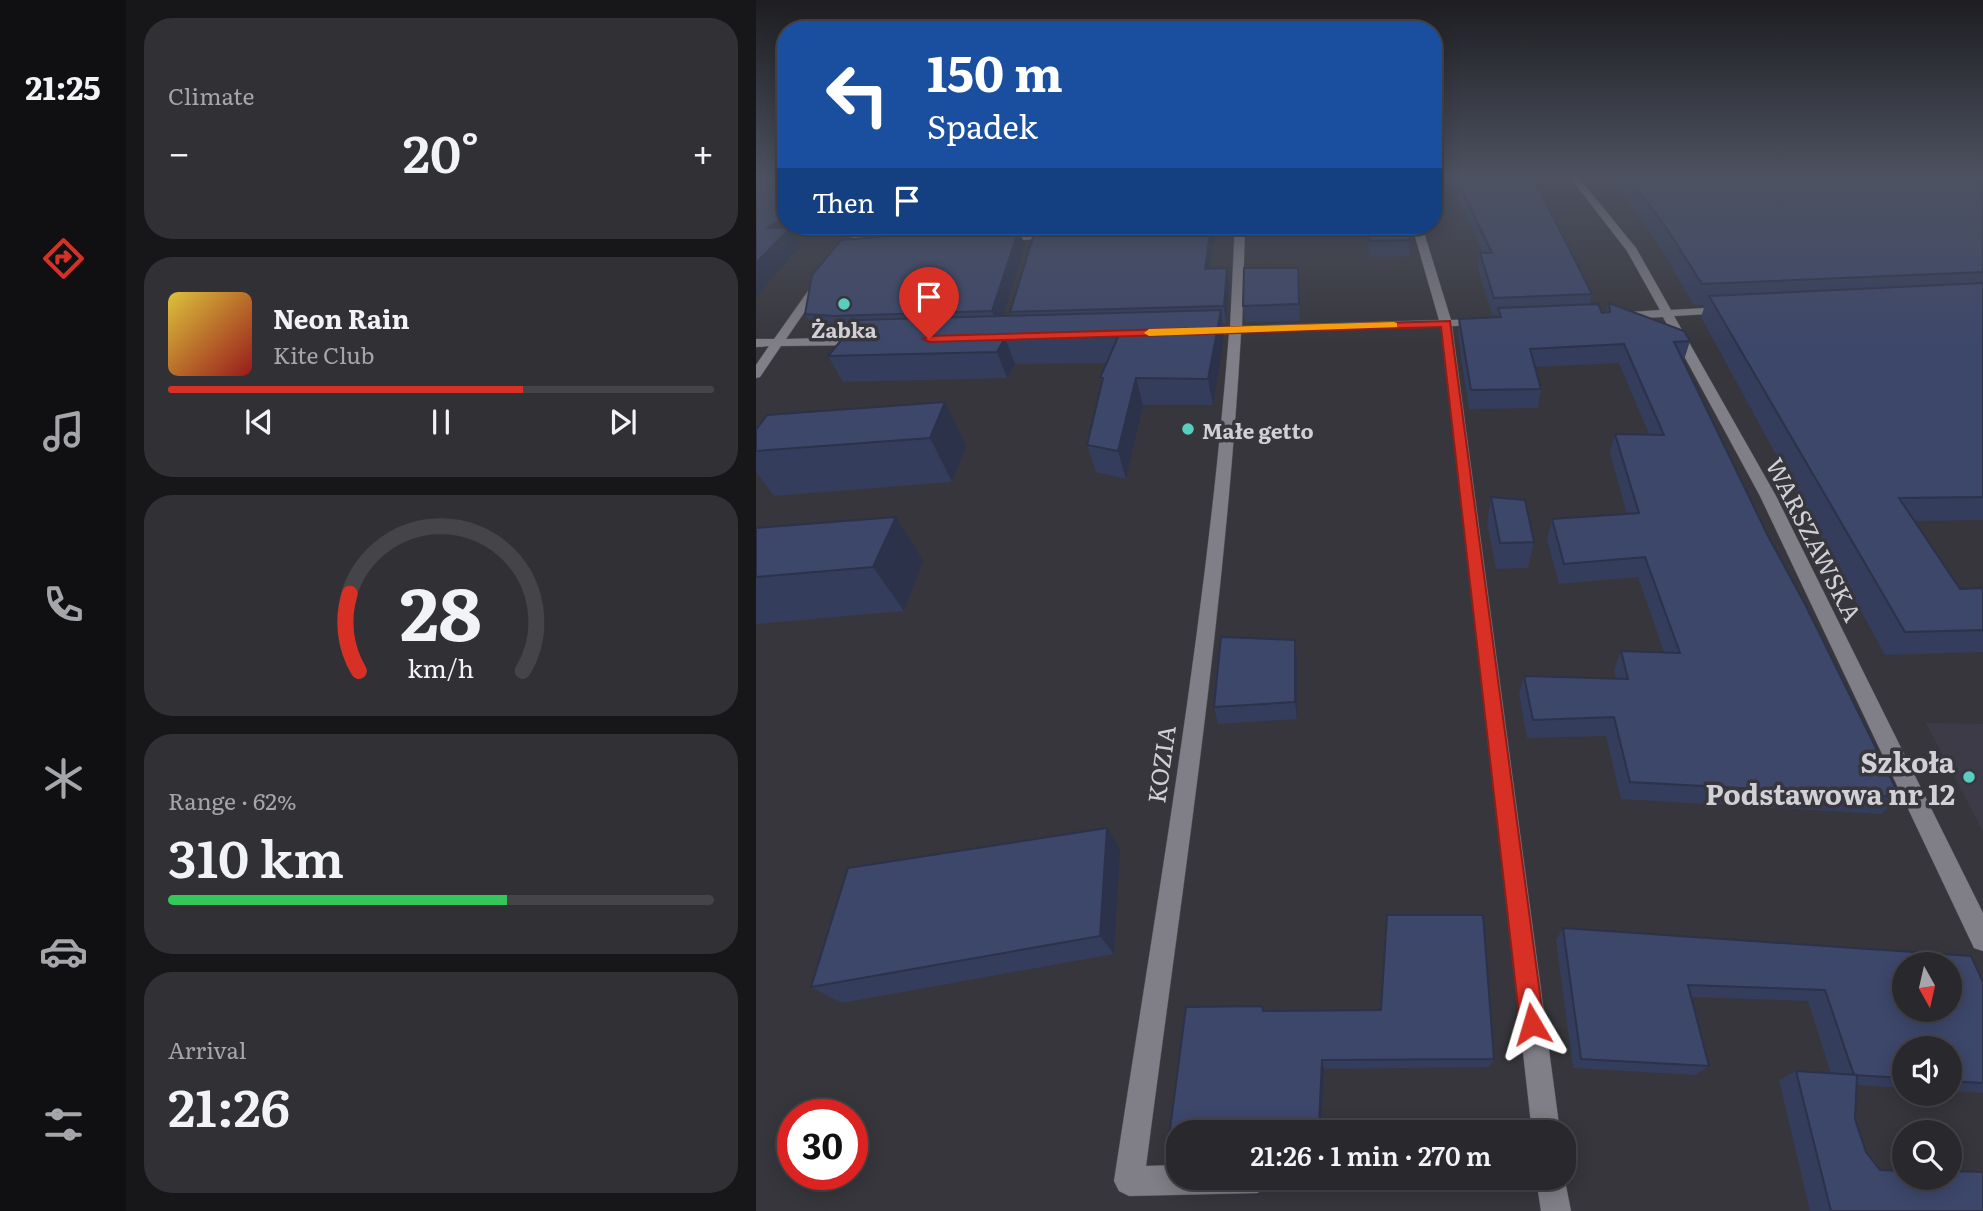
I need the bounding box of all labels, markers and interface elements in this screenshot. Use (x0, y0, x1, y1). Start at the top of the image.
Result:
text: 150 m (927, 34, 1063, 107)
icon: left (812, 49, 903, 140)
text: 21:25 (25, 62, 101, 110)
text: Climate (168, 78, 254, 112)
text: Spadek (927, 101, 1038, 149)
text: 20° (403, 112, 479, 189)
text: − (168, 122, 190, 179)
text: + (692, 122, 714, 179)
text: Then (812, 182, 874, 221)
icon: arrive (888, 182, 926, 220)
icon: directions (39, 234, 88, 283)
pin (899, 267, 959, 339)
icon: arrive (910, 278, 948, 316)
marker: Żabka (836, 296, 852, 312)
text: Neon Rain (273, 298, 410, 337)
place label: Żabka (811, 313, 878, 344)
text: Kite Club (273, 337, 374, 371)
icon: previous (240, 403, 278, 441)
icon: pause (422, 403, 460, 441)
icon: next (604, 403, 642, 441)
icon: music (39, 407, 88, 456)
place label: Małe getto (1202, 414, 1314, 445)
marker: Małe getto (1180, 421, 1196, 437)
street label: WARSZAWSKA (1759, 451, 1872, 627)
text: 28 (400, 556, 482, 664)
icon: phone (39, 580, 88, 629)
text: km/h (408, 649, 474, 686)
street label: KOZIA (1137, 722, 1183, 805)
place label: Szkoła Podstawowa nr 12 (1705, 740, 1956, 814)
icon: climate (39, 754, 88, 803)
marker: Szkoła Podstawowa nr 12 (1961, 769, 1977, 785)
text: Range · 62% (168, 783, 296, 817)
text: 310 km (168, 817, 344, 894)
icon: car (39, 927, 88, 976)
north arrow (1892, 952, 1962, 1022)
map controls (1892, 952, 1962, 1190)
position arrow (1495, 987, 1569, 1061)
text: Arrival (168, 1032, 247, 1066)
button: sound (1892, 1036, 1962, 1106)
text: 21:26 (168, 1066, 290, 1143)
speed limit sign: 30 (777, 1099, 868, 1190)
icon: filters (39, 1100, 88, 1149)
button: search (1892, 1120, 1962, 1190)
text: 21:26 · 1 min · 270 m (1250, 1135, 1492, 1174)

